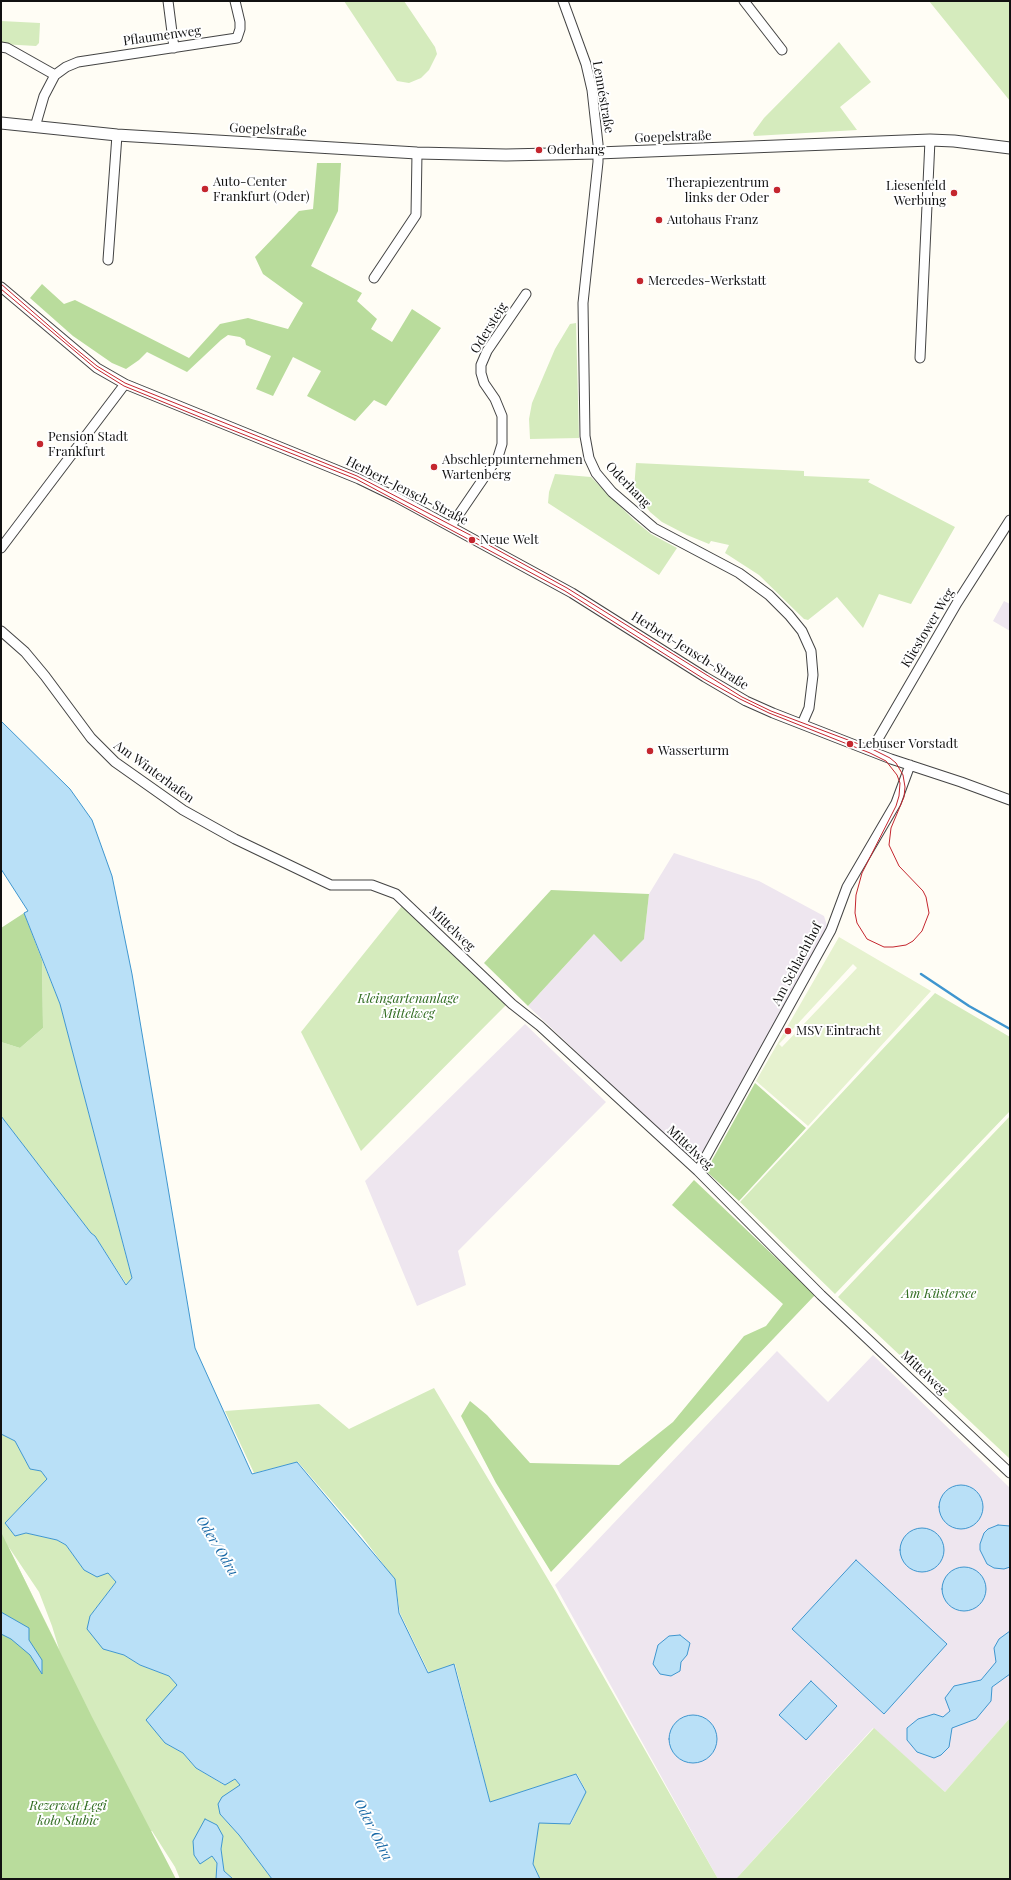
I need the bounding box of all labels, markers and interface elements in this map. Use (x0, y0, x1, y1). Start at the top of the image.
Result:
street label: Pflaumenweg (122, 23, 202, 49)
street label: Lennéstraße (589, 60, 617, 134)
street label: Goepelstraße (229, 120, 307, 140)
street label: Goepelstraße (634, 128, 712, 146)
place label: Oderhang (547, 142, 605, 158)
marker: Oderhang (534, 145, 544, 155)
place label: Auto-Center Frankfurt (Oder) (213, 174, 310, 205)
place label: Therapiezentrum links der Oder (667, 175, 769, 206)
place label: Liesenfeld Werbung (886, 178, 946, 209)
marker: Auto-Center Frankfurt (Oder) (200, 184, 210, 194)
marker: Therapiezentrum links der Oder (772, 185, 782, 195)
marker: Liesenfeld Werbung (949, 188, 959, 198)
place label: Autohaus Franz (667, 212, 758, 228)
marker: Autohaus Franz (654, 215, 664, 225)
place label: Mercedes-Werkstatt (648, 273, 766, 289)
marker: Mercedes-Werkstatt (635, 276, 645, 286)
street label: Odersteig (467, 300, 511, 356)
place label: Pension Stadt Frankfurt (48, 429, 128, 460)
marker: Pension Stadt Frankfurt (35, 439, 45, 449)
place label: Abschleppunternehmen Wartenberg (442, 452, 583, 483)
street label: Herbert-Jensch-Straße (343, 453, 471, 529)
street label: Oderhang (602, 459, 654, 511)
marker: Abschleppunternehmen Wartenberg (429, 462, 439, 472)
place label: Neue Welt (480, 532, 539, 548)
marker: Neue Welt (467, 535, 477, 545)
street label: Kliestower Weg (898, 585, 958, 671)
street label: Herbert-Jensch-Straße (629, 609, 751, 693)
place label: Lebuser Vorstadt (858, 736, 958, 752)
street label: Am Winterhafen (111, 738, 197, 806)
marker: Lebuser Vorstadt (845, 739, 855, 749)
place label: Wasserturm (658, 743, 729, 759)
marker: Wasserturm (645, 746, 655, 756)
street label: Mittelweg (426, 903, 478, 955)
street label: Am Schlachthof (769, 920, 825, 1008)
park label: Kleingartenanlage Mittelweg (357, 991, 459, 1022)
place label: MSV Eintracht (796, 1023, 881, 1039)
marker: MSV Eintracht (783, 1026, 793, 1036)
street label: Mittelweg (664, 1123, 716, 1173)
park label: Am Küstersee (902, 1286, 976, 1302)
street label: Mittelweg (898, 1348, 950, 1398)
water label: Oder/Odra (193, 1513, 241, 1579)
water label: Oder/Odra (350, 1796, 396, 1864)
park label: Rezerwat Łęgi koło Słubic (29, 1798, 107, 1829)

